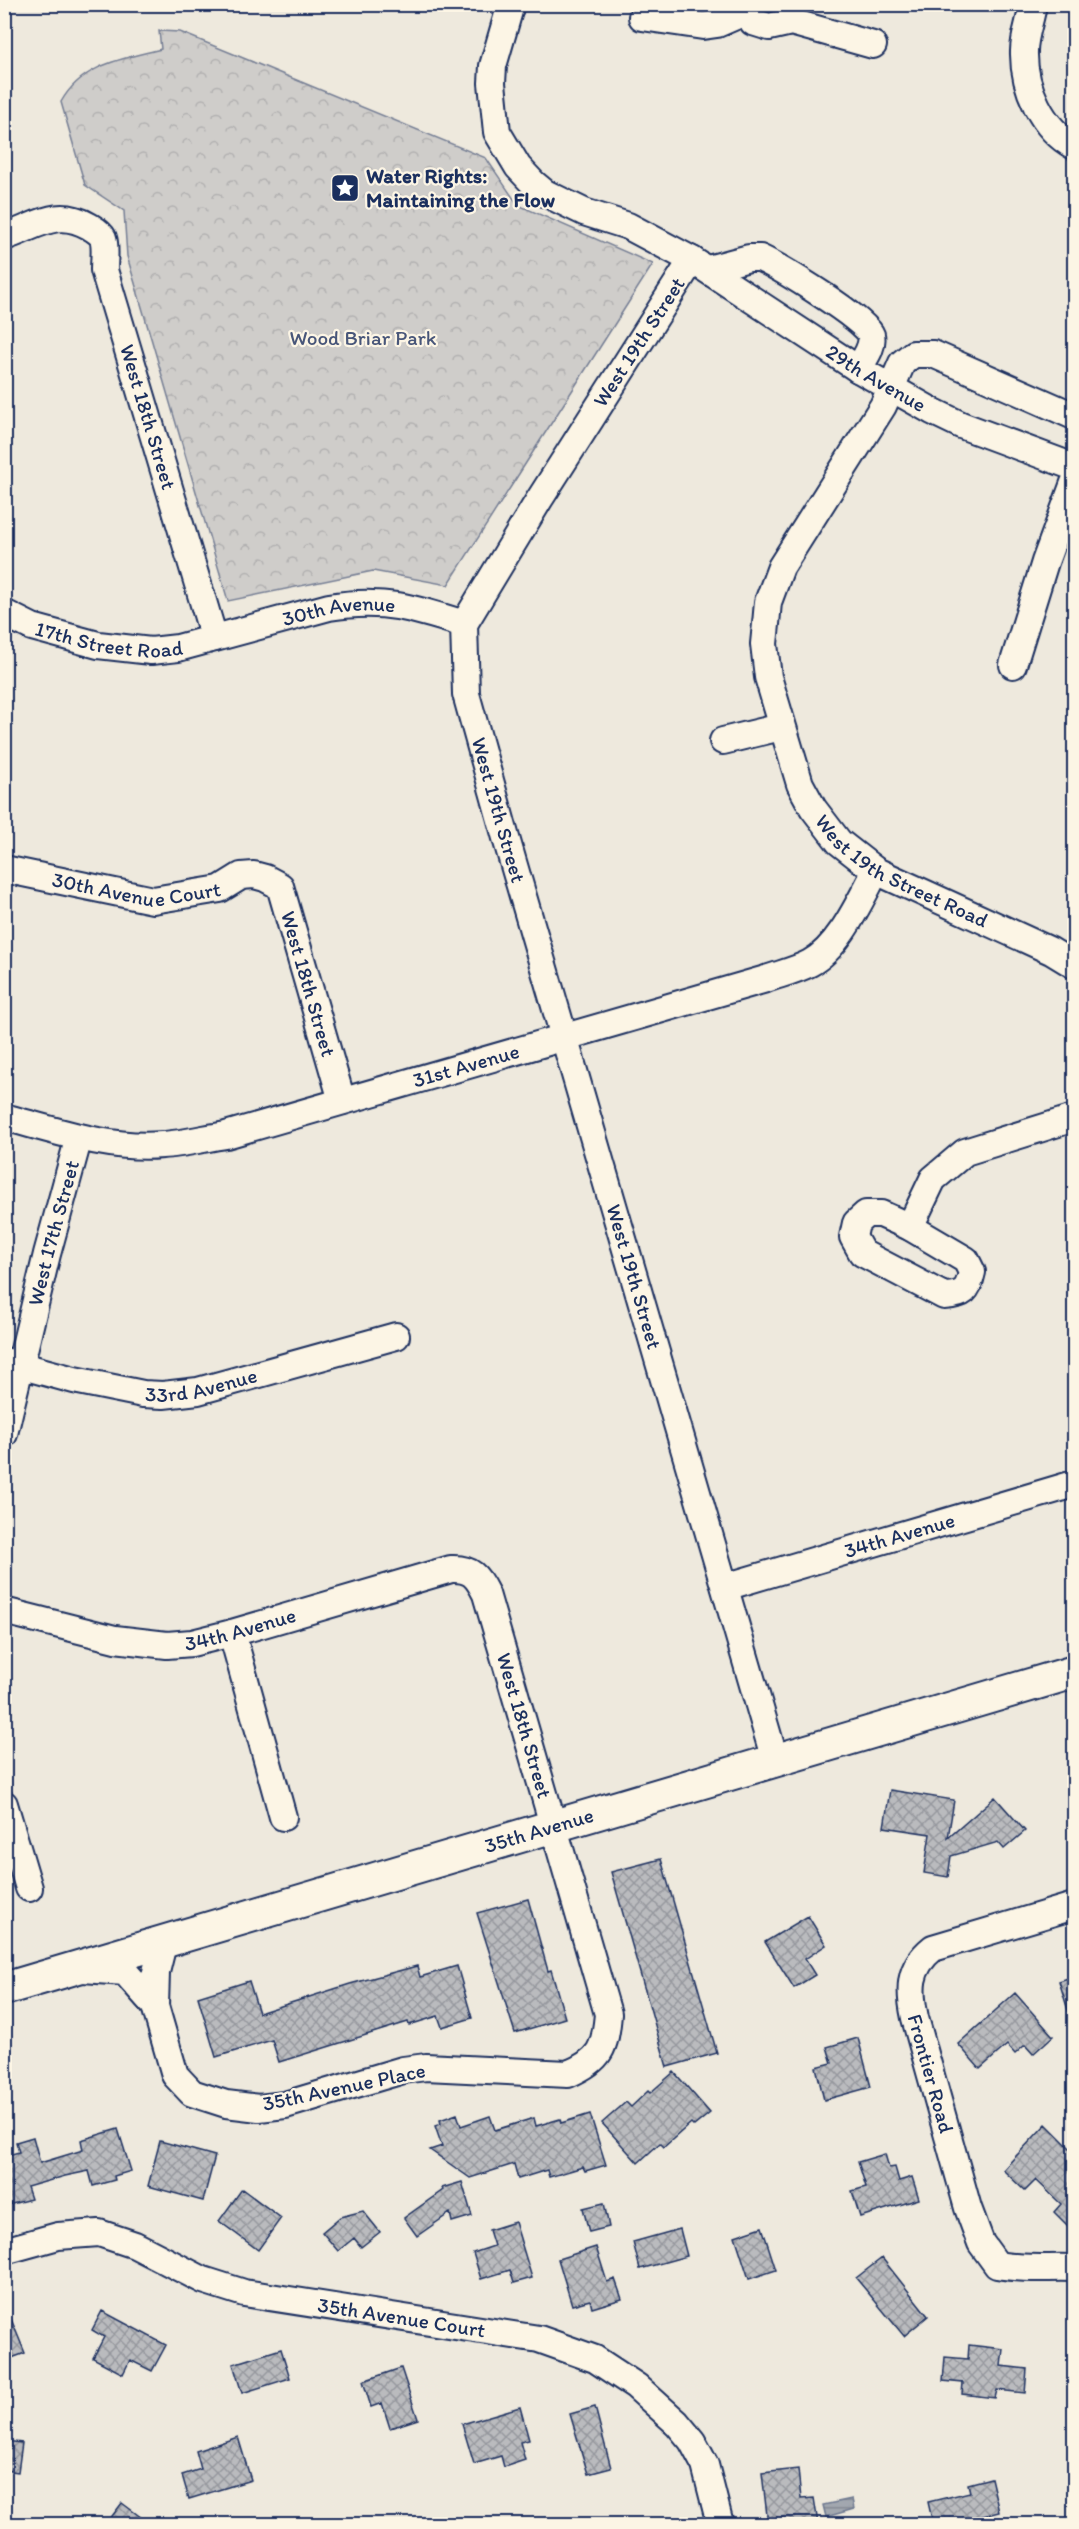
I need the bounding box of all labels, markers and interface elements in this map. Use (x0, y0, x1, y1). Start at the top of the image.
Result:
place label: Water Rights: Maintaining the Flow (366, 163, 556, 213)
place icon: Water Rights: Maintaining the Flow (329, 172, 361, 204)
street label: West 19th Street (587, 272, 690, 411)
park label: Wood Briar Park (289, 325, 437, 350)
street label: 29th Avenue (821, 338, 931, 417)
street label: West 18th Street (115, 341, 182, 493)
street label: 30th Avenue (279, 591, 397, 631)
street label: 17th Street Road (32, 615, 185, 663)
street label: West 19th Street (467, 734, 531, 886)
street label: West 19th Street Road (810, 809, 992, 933)
street label: 30th Avenue Court (50, 866, 223, 912)
street label: West 18th Street (276, 908, 342, 1059)
street label: 31st Avenue (410, 1038, 522, 1092)
street label: West 17th Street (22, 1157, 84, 1308)
street label: West 19th Street (601, 1201, 667, 1352)
street label: 33rd Avenue (144, 1362, 260, 1407)
street label: 34th Avenue (841, 1507, 958, 1563)
street label: 34th Avenue (184, 1602, 299, 1656)
street label: West 18th Street (492, 1650, 558, 1801)
street label: 35th Avenue (481, 1802, 596, 1858)
street label: Frontier Road (902, 2011, 959, 2136)
street label: 35th Avenue Place (260, 2057, 428, 2116)
street label: 35th Avenue Court (316, 2292, 487, 2342)

